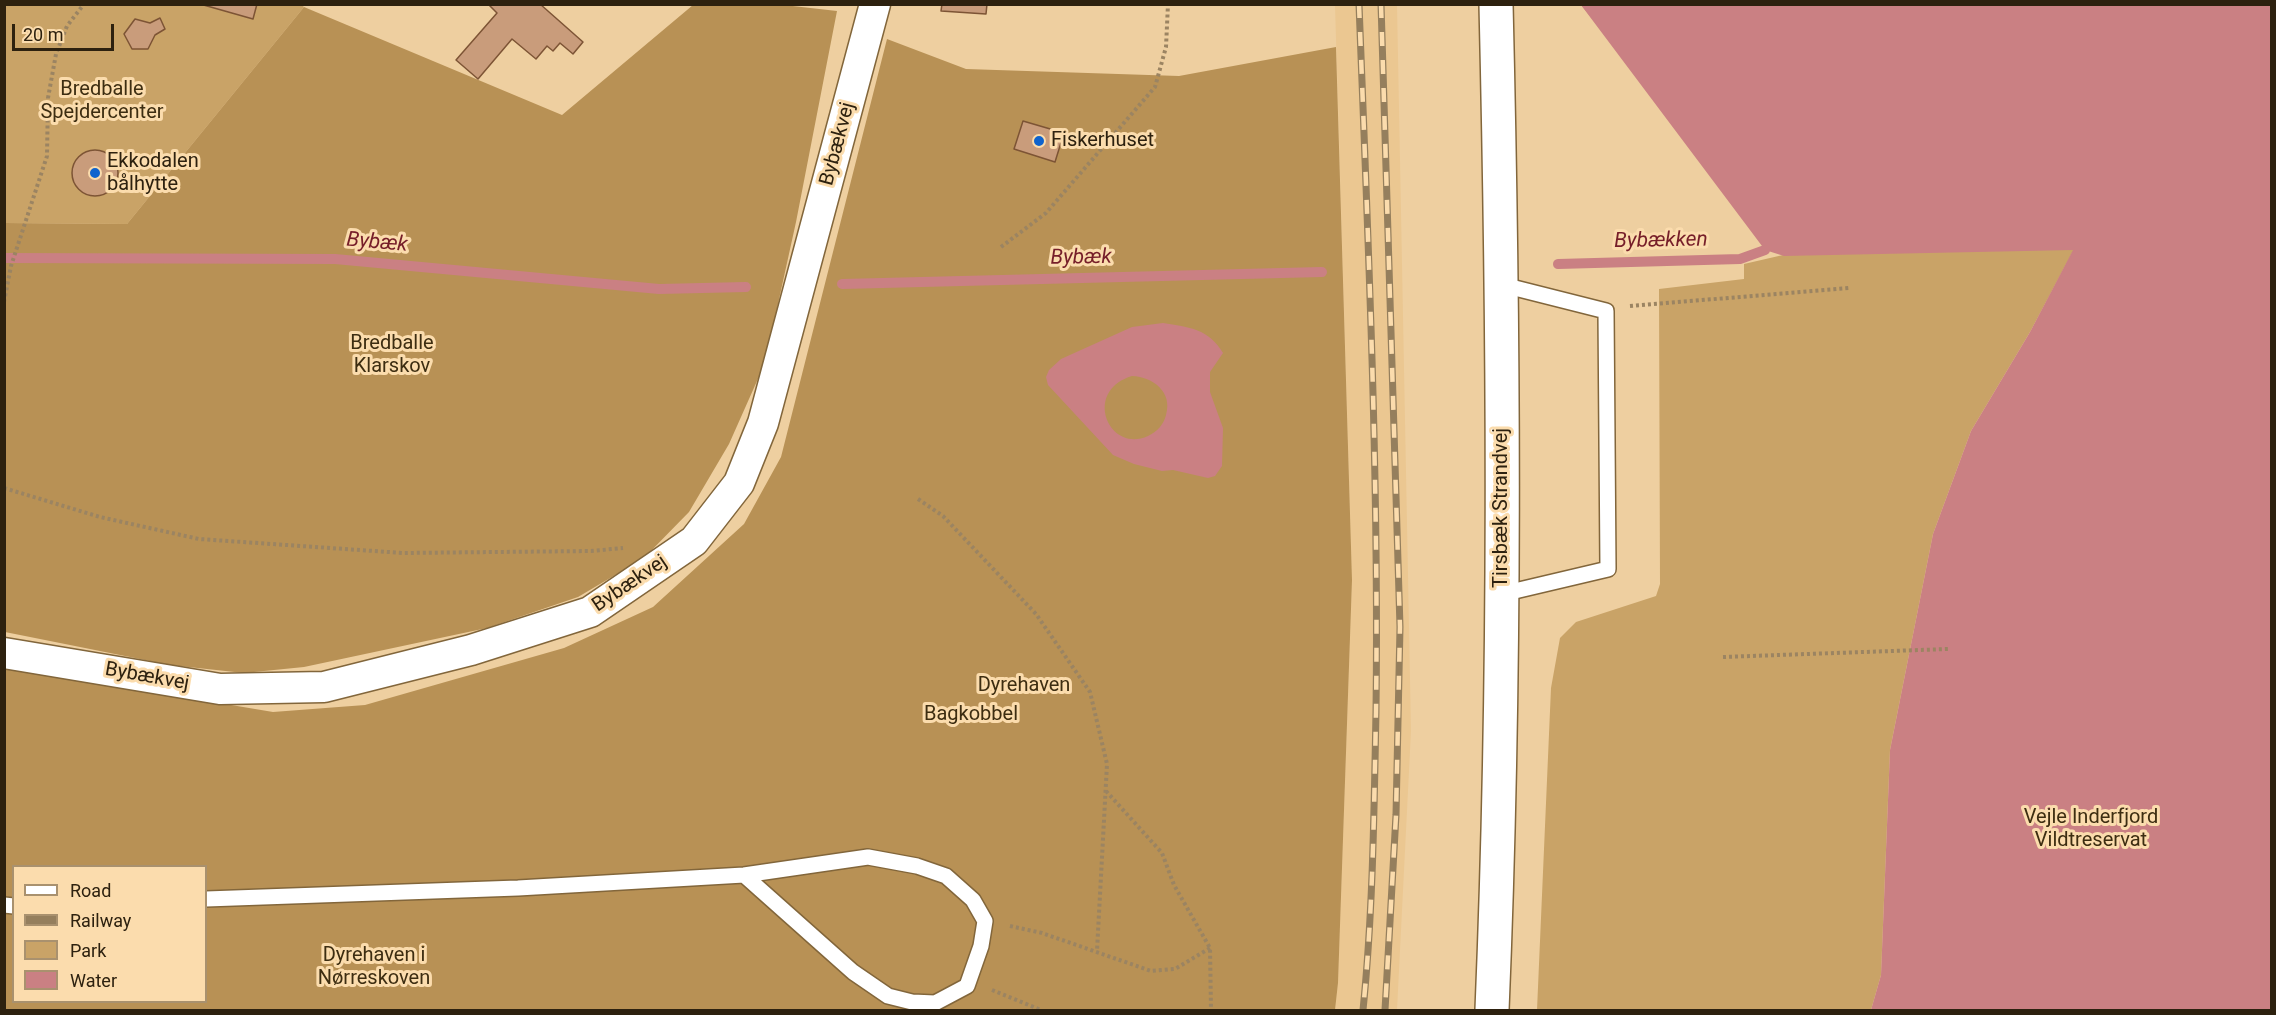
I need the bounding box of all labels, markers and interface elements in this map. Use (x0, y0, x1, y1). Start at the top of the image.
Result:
scale bar (15, 12, 117, 50)
text: 20 m (23, 24, 63, 45)
park label: Bredballe Spejdercenter (40, 78, 164, 125)
street label: Bybækvej (815, 100, 861, 188)
place label: Fiskerhuset (1051, 129, 1154, 153)
marker: Fiskerhuset (1032, 134, 1046, 148)
place label: Ekkodalen bålhytte (107, 150, 199, 197)
marker: Ekkodalen bålhytte (88, 166, 102, 180)
water label: Bybæk (345, 228, 409, 258)
water label: Bybækken (1614, 228, 1708, 254)
water label: Bybæk (1050, 245, 1112, 271)
park label: Bredballe Klarskov (350, 332, 434, 379)
street label: Tirsbæk Strandvej (1490, 428, 1514, 588)
street label: Bybækvej (588, 550, 672, 618)
street label: Bybækvej (103, 658, 191, 696)
park label: Dyrehaven (978, 674, 1070, 698)
park label: Bagkobbel (924, 703, 1018, 727)
park label: Vejle Inderfjord Vildtreservat (2024, 806, 2158, 853)
legend (12, 865, 207, 1003)
text: Road (70, 880, 111, 901)
text: Railway (70, 910, 131, 931)
text: Park (70, 940, 106, 961)
park label: Dyrehaven i Nørreskoven (318, 944, 430, 991)
text: Water (70, 970, 117, 991)

